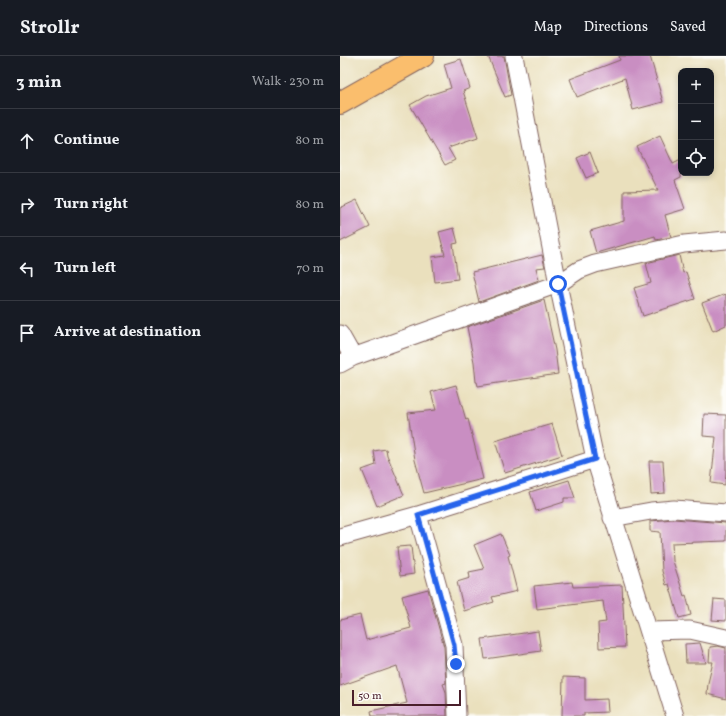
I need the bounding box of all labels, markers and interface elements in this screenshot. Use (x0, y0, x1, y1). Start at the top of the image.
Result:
text: Strollr (20, 15, 80, 41)
text: Map (534, 18, 562, 37)
text: Directions (584, 18, 648, 37)
text: Saved (670, 18, 706, 37)
map controls (678, 68, 714, 176)
button: + (678, 68, 714, 104)
text: 3 min (16, 71, 62, 94)
text: Walk · 230 m (252, 73, 324, 91)
button: − (678, 104, 714, 140)
icon: ahead (16, 130, 38, 152)
text: Continue (54, 130, 119, 151)
text: 80 m (295, 132, 324, 150)
button: locate (678, 140, 714, 176)
icon: right (16, 194, 38, 216)
text: Turn right (54, 194, 128, 215)
text: 80 m (295, 196, 324, 214)
icon: left (16, 258, 38, 280)
text: Turn left (54, 258, 116, 279)
text: 70 m (296, 260, 324, 278)
route start (549, 275, 567, 293)
icon: arrive (16, 322, 38, 344)
text: Arrive at destination (54, 322, 201, 343)
route end (447, 655, 465, 673)
scale bar (352, 688, 461, 707)
text: 50 m (358, 689, 382, 704)

